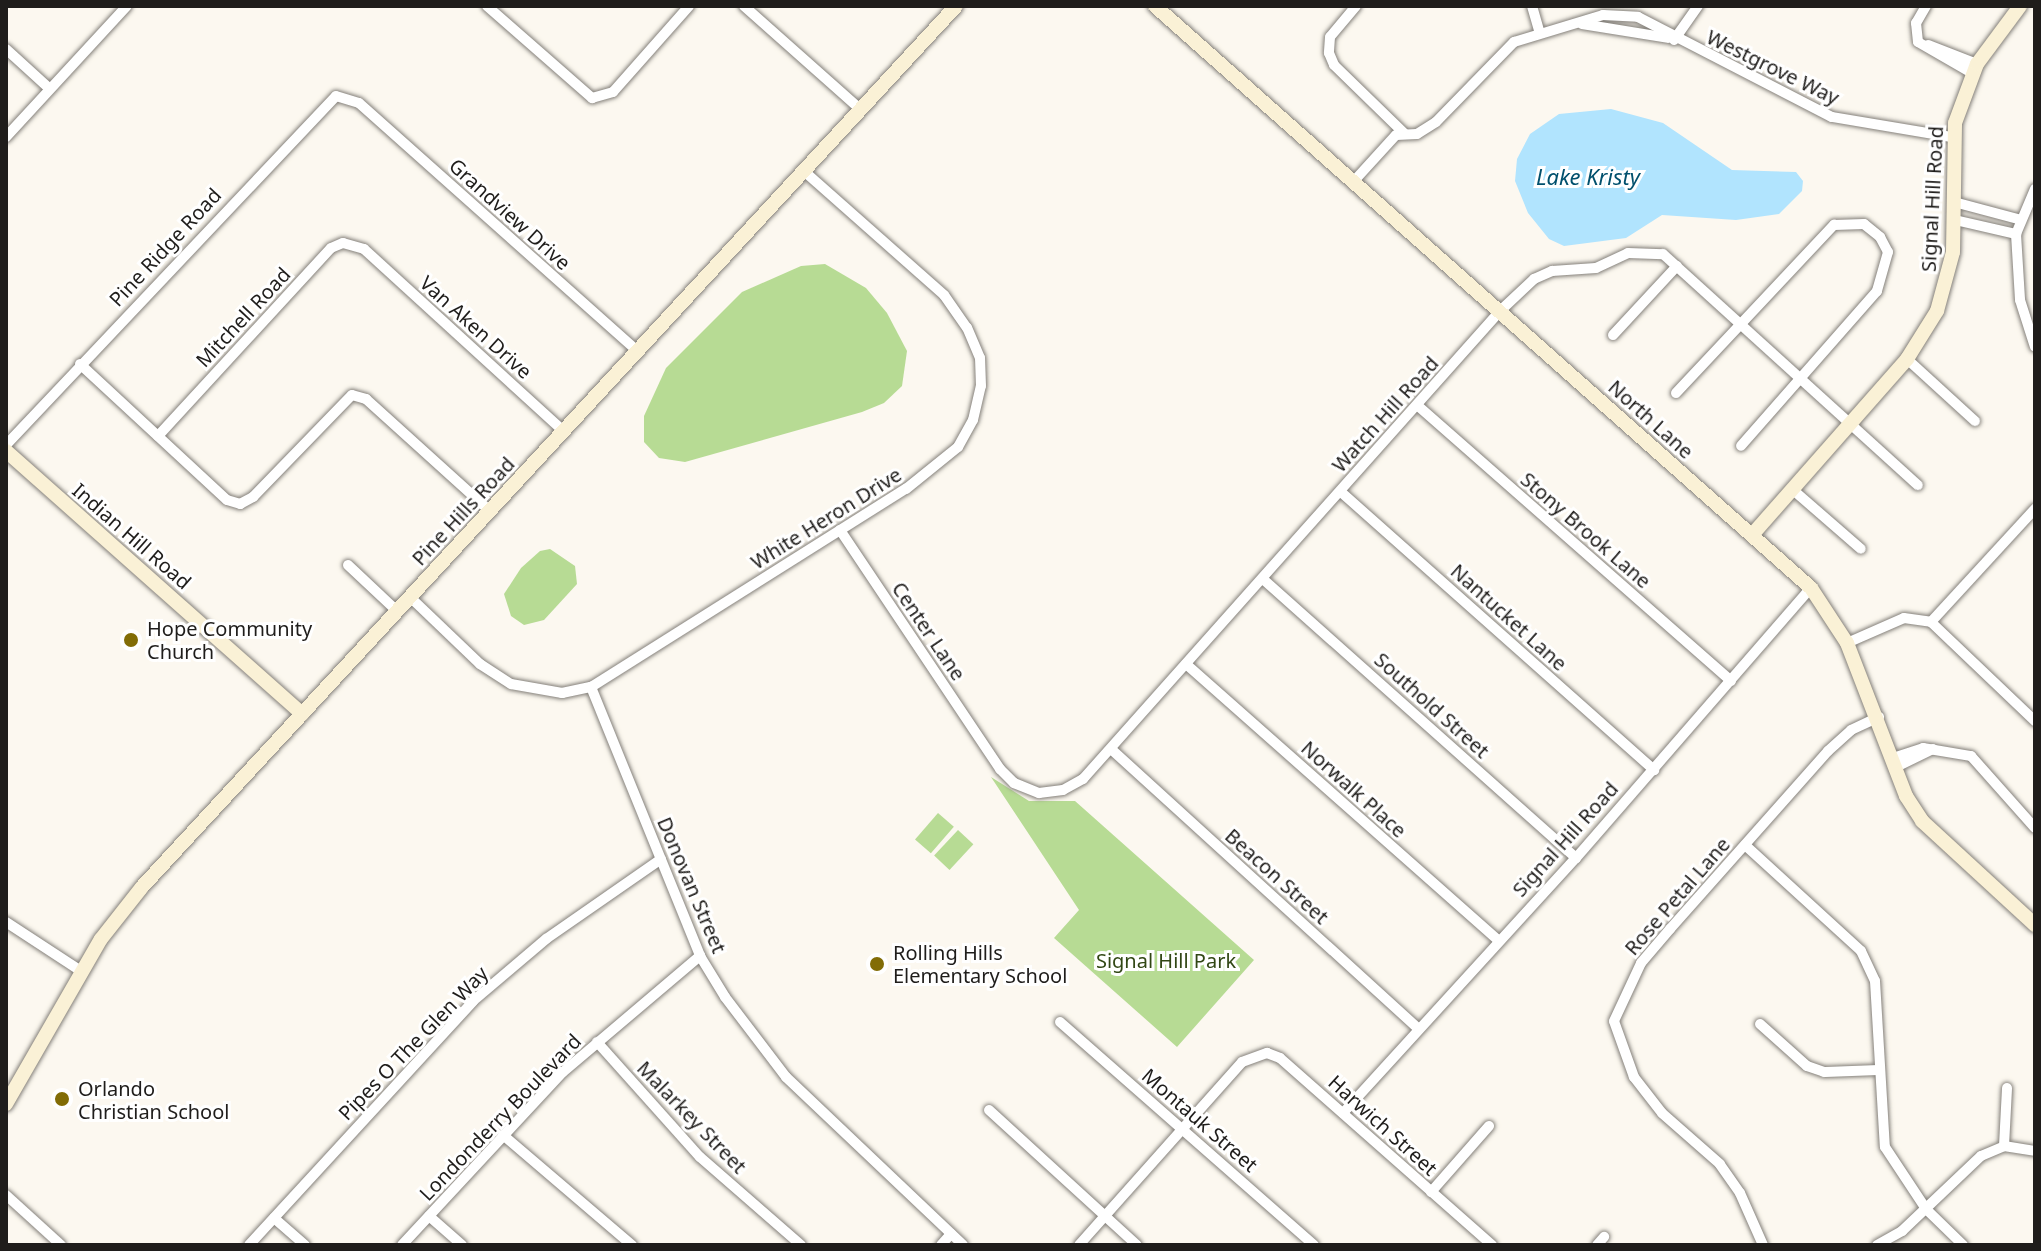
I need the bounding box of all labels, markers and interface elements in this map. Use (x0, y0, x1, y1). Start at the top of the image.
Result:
street label: Westgrove Way (1703, 25, 1843, 109)
street label: Signal Hill Road (1916, 126, 1948, 272)
street label: Grandview Drive (444, 153, 576, 275)
water label: Lake Kristy (1536, 164, 1640, 190)
street label: Pine Ridge Road (104, 183, 226, 311)
street label: Mitchell Road (191, 262, 295, 372)
street label: Van Aken Drive (415, 271, 537, 383)
street label: Watch Hill Road (1327, 351, 1443, 477)
street label: North Lane (1604, 375, 1698, 463)
street label: Pine Hills Road (407, 452, 519, 570)
street label: White Heron Drive (746, 462, 906, 574)
street label: Stony Brook Lane (1516, 467, 1656, 593)
street label: Indian Hill Road (68, 478, 196, 594)
street label: Nantucket Lane (1446, 559, 1572, 675)
street label: Center Lane (887, 577, 971, 685)
place label: Hope Community Church (147, 616, 312, 663)
marker: Hope Community Church (122, 631, 140, 649)
street label: Southold Street (1370, 647, 1494, 763)
street label: Norwalk Place (1297, 736, 1411, 842)
street label: Signal Hill Road (1507, 777, 1623, 901)
street label: Donovan Street (653, 813, 731, 957)
street label: Beacon Street (1220, 823, 1334, 929)
street label: Rose Petal Lane (1619, 832, 1735, 960)
place label: Rolling Hills Elementary School (893, 940, 1067, 987)
park label: Signal Hill Park (1096, 948, 1236, 972)
marker: Rolling Hills Elementary School (868, 955, 886, 973)
street label: Pipes O The Glen Way (333, 961, 493, 1125)
street label: Londonderry Boulevard (414, 1029, 586, 1205)
street label: Malarkey Street (632, 1056, 752, 1178)
street label: Montauk Street (1137, 1063, 1263, 1177)
street label: Harwich Street (1324, 1070, 1442, 1180)
place label: Orlando Christian School (78, 1076, 229, 1123)
marker: Orlando Christian School (53, 1090, 71, 1108)

